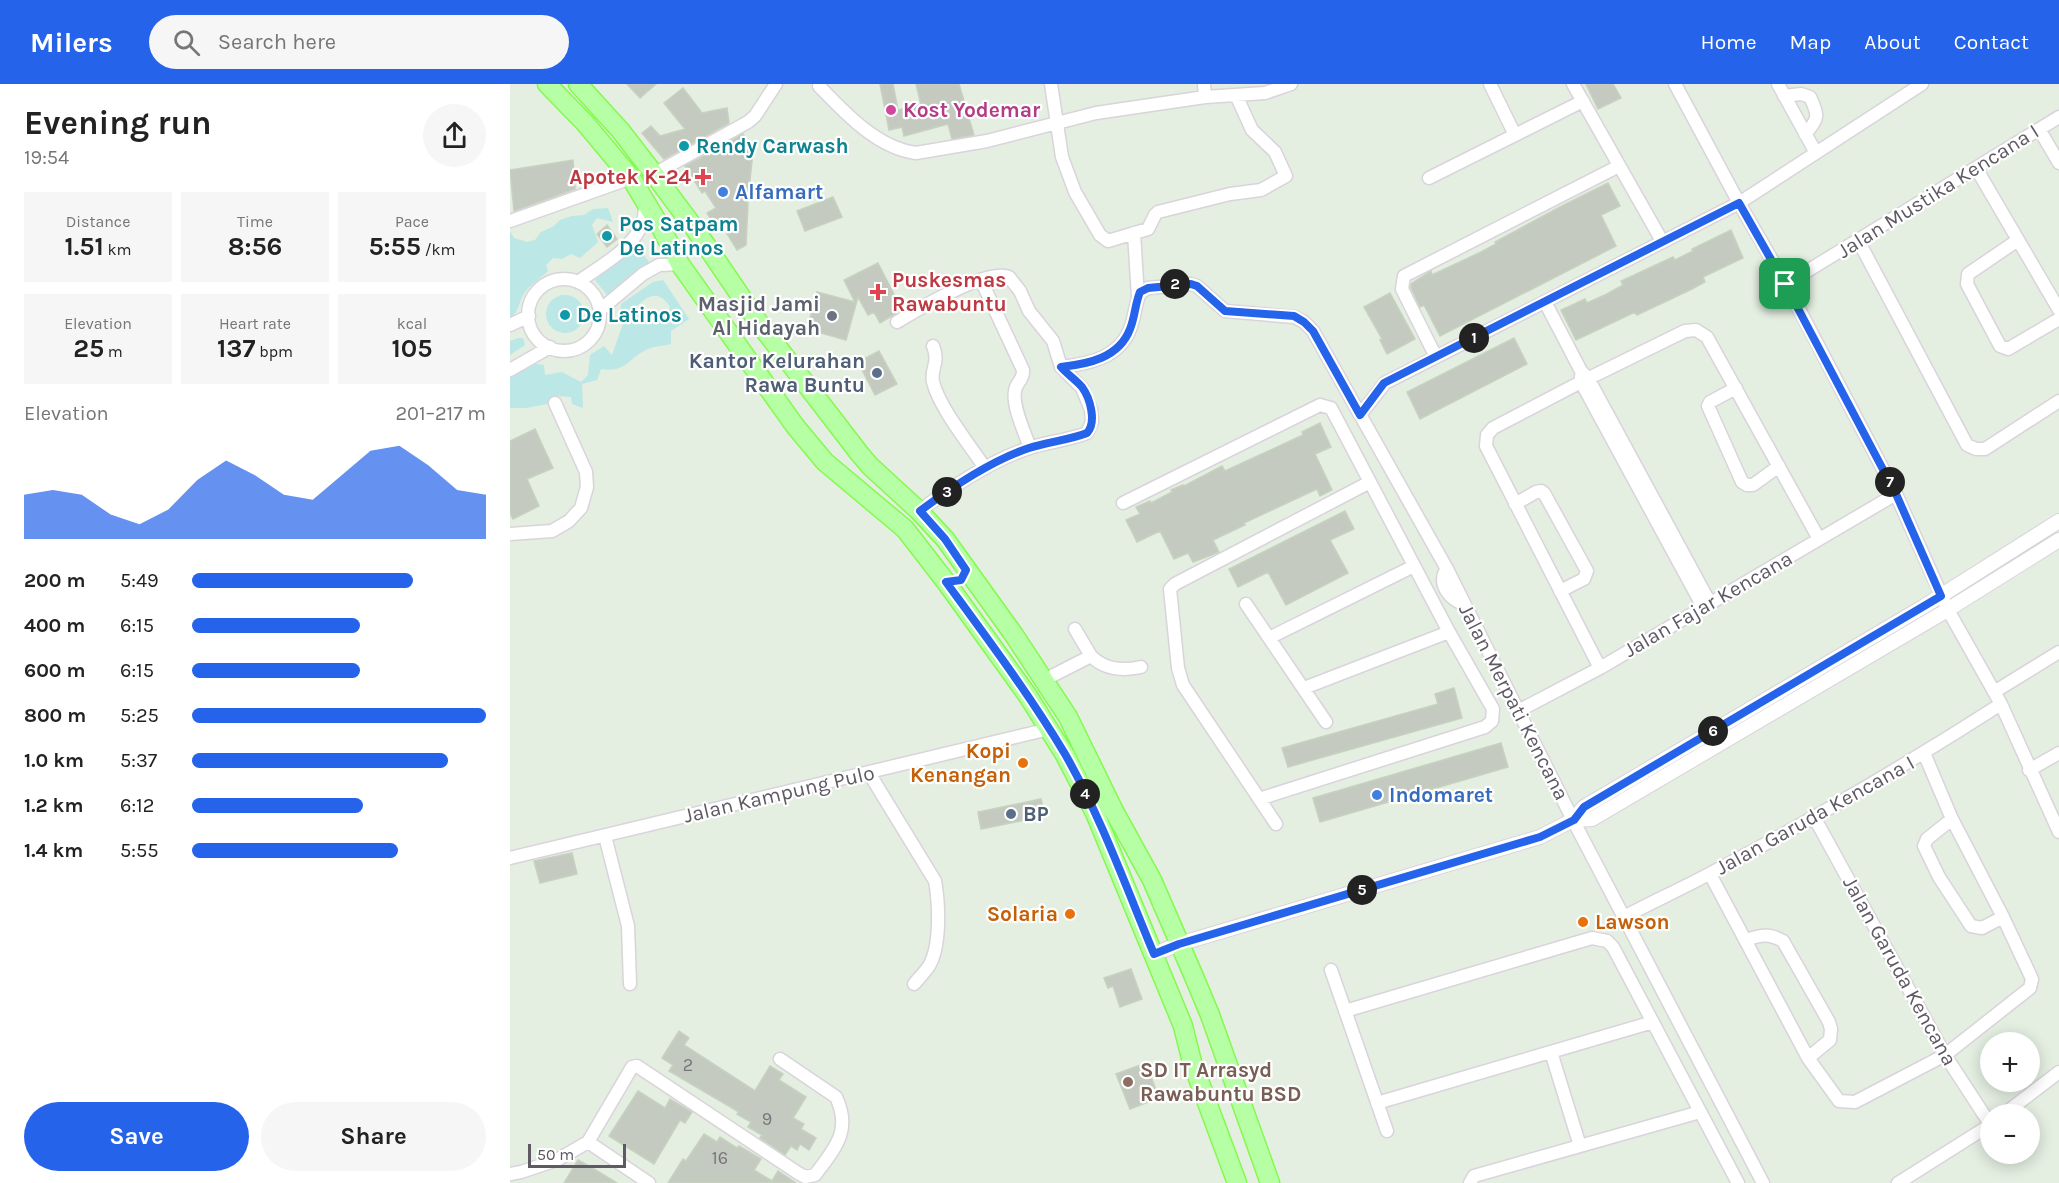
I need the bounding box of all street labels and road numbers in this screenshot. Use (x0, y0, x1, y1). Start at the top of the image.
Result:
street label: Jalan Mustika Kencana I (1833, 119, 2043, 263)
street label: Jalan Fajar Kencana (1619, 546, 1797, 662)
street label: Jalan Merpati Kencana (1454, 600, 1574, 804)
street label: Jalan Garuda Kencana I (1712, 750, 1918, 880)
street label: Jalan Kampung Pulo (681, 760, 877, 828)
street label: Jalan Garuda Kencana (1838, 872, 1962, 1070)

